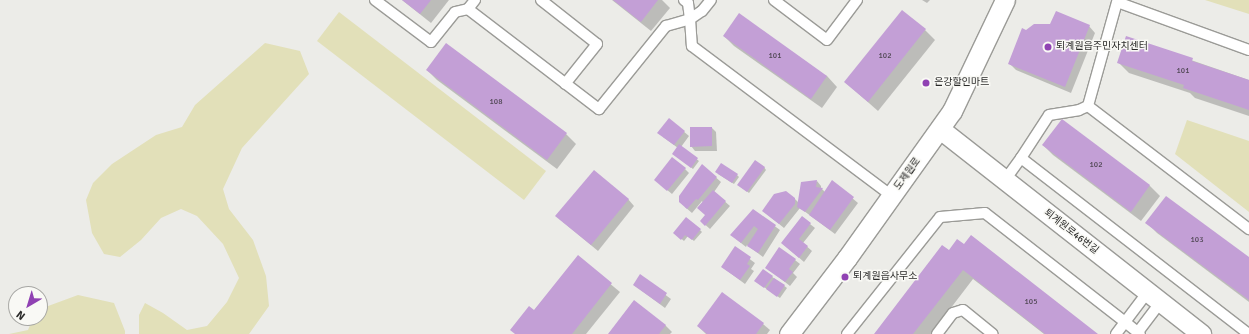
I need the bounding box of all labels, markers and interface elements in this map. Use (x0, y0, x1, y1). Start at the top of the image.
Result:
place label: 퇴계원읍주민자치센터 (1056, 41, 1148, 53)
marker: 퇴계원읍주민자치센터 (1043, 42, 1053, 52)
house number: 101 (769, 51, 781, 61)
house number: 102 (879, 51, 891, 61)
house number: 101 (1177, 66, 1189, 76)
place label: 은강할인마트 (934, 77, 989, 89)
marker: 은강할인마트 (921, 78, 931, 88)
house number: 108 (490, 97, 502, 107)
street label: 도제원로 (892, 156, 924, 192)
house number: 102 (1090, 160, 1102, 170)
street label: 퇴계원로46번길 (1041, 207, 1101, 257)
house number: 103 (1191, 235, 1203, 245)
place label: 퇴계원읍사무소 (853, 271, 917, 283)
marker: 퇴계원읍사무소 (840, 272, 850, 282)
north arrow (8, 286, 48, 326)
house number: 105 (1025, 297, 1037, 307)
text: N (14, 308, 28, 323)

